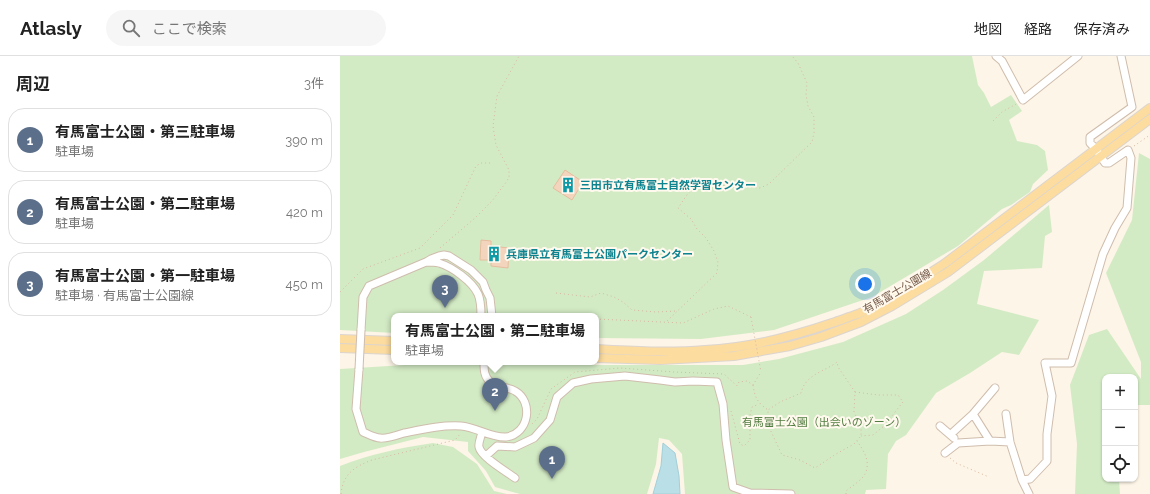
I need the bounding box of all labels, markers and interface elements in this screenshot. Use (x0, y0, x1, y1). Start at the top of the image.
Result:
search box (106, 10, 386, 46)
text: Atlasly (20, 17, 82, 39)
icon: search (120, 17, 142, 39)
text: ここで検索 (152, 20, 227, 38)
text: 地図 (974, 21, 1002, 37)
text: 経路 (1024, 21, 1052, 37)
text: 保存済み (1074, 21, 1130, 37)
text: 周辺 (16, 74, 50, 94)
text: 3件 (304, 76, 324, 91)
text: 有馬富士公園・第三駐車場 (55, 123, 235, 141)
text: 1 (27, 133, 33, 148)
text: 390 m (285, 133, 323, 148)
text: 駐車場 (55, 144, 94, 159)
building icon: 三田市立有馬富士自然学習センター (559, 176, 577, 194)
place label: 三田市立有馬富士自然学習センター (580, 179, 756, 192)
text: 有馬富士公園・第二駐車場 (55, 195, 235, 213)
text: 2 (26, 205, 34, 220)
text: 420 m (286, 205, 323, 220)
text: 駐車場 (55, 216, 94, 231)
building icon: 兵庫県立有馬富士公園パークセンター (485, 245, 503, 263)
place label: 兵庫県立有馬富士公園パークセンター (506, 248, 693, 261)
text: 有馬富士公園・第一駐車場 (55, 267, 235, 285)
street label: 有馬富士公園線 (861, 267, 934, 316)
your location (855, 274, 875, 294)
pin: 3 (432, 275, 458, 308)
text: 3 (26, 277, 34, 292)
text: 450 m (286, 277, 323, 292)
text: 駐車場 · 有馬富士公園線 (55, 288, 194, 303)
popup (391, 313, 599, 365)
text: 有馬富士公園・第二駐車場 (405, 322, 585, 340)
text: 駐車場 (405, 343, 444, 358)
map controls (1102, 374, 1138, 482)
button: + (1102, 374, 1138, 410)
pin: 2 (482, 378, 508, 411)
button: − (1102, 410, 1138, 446)
park label: 有馬富士公園（出会いのゾーン） (742, 416, 906, 429)
pin: 1 (539, 446, 565, 479)
button: locate (1102, 446, 1138, 482)

